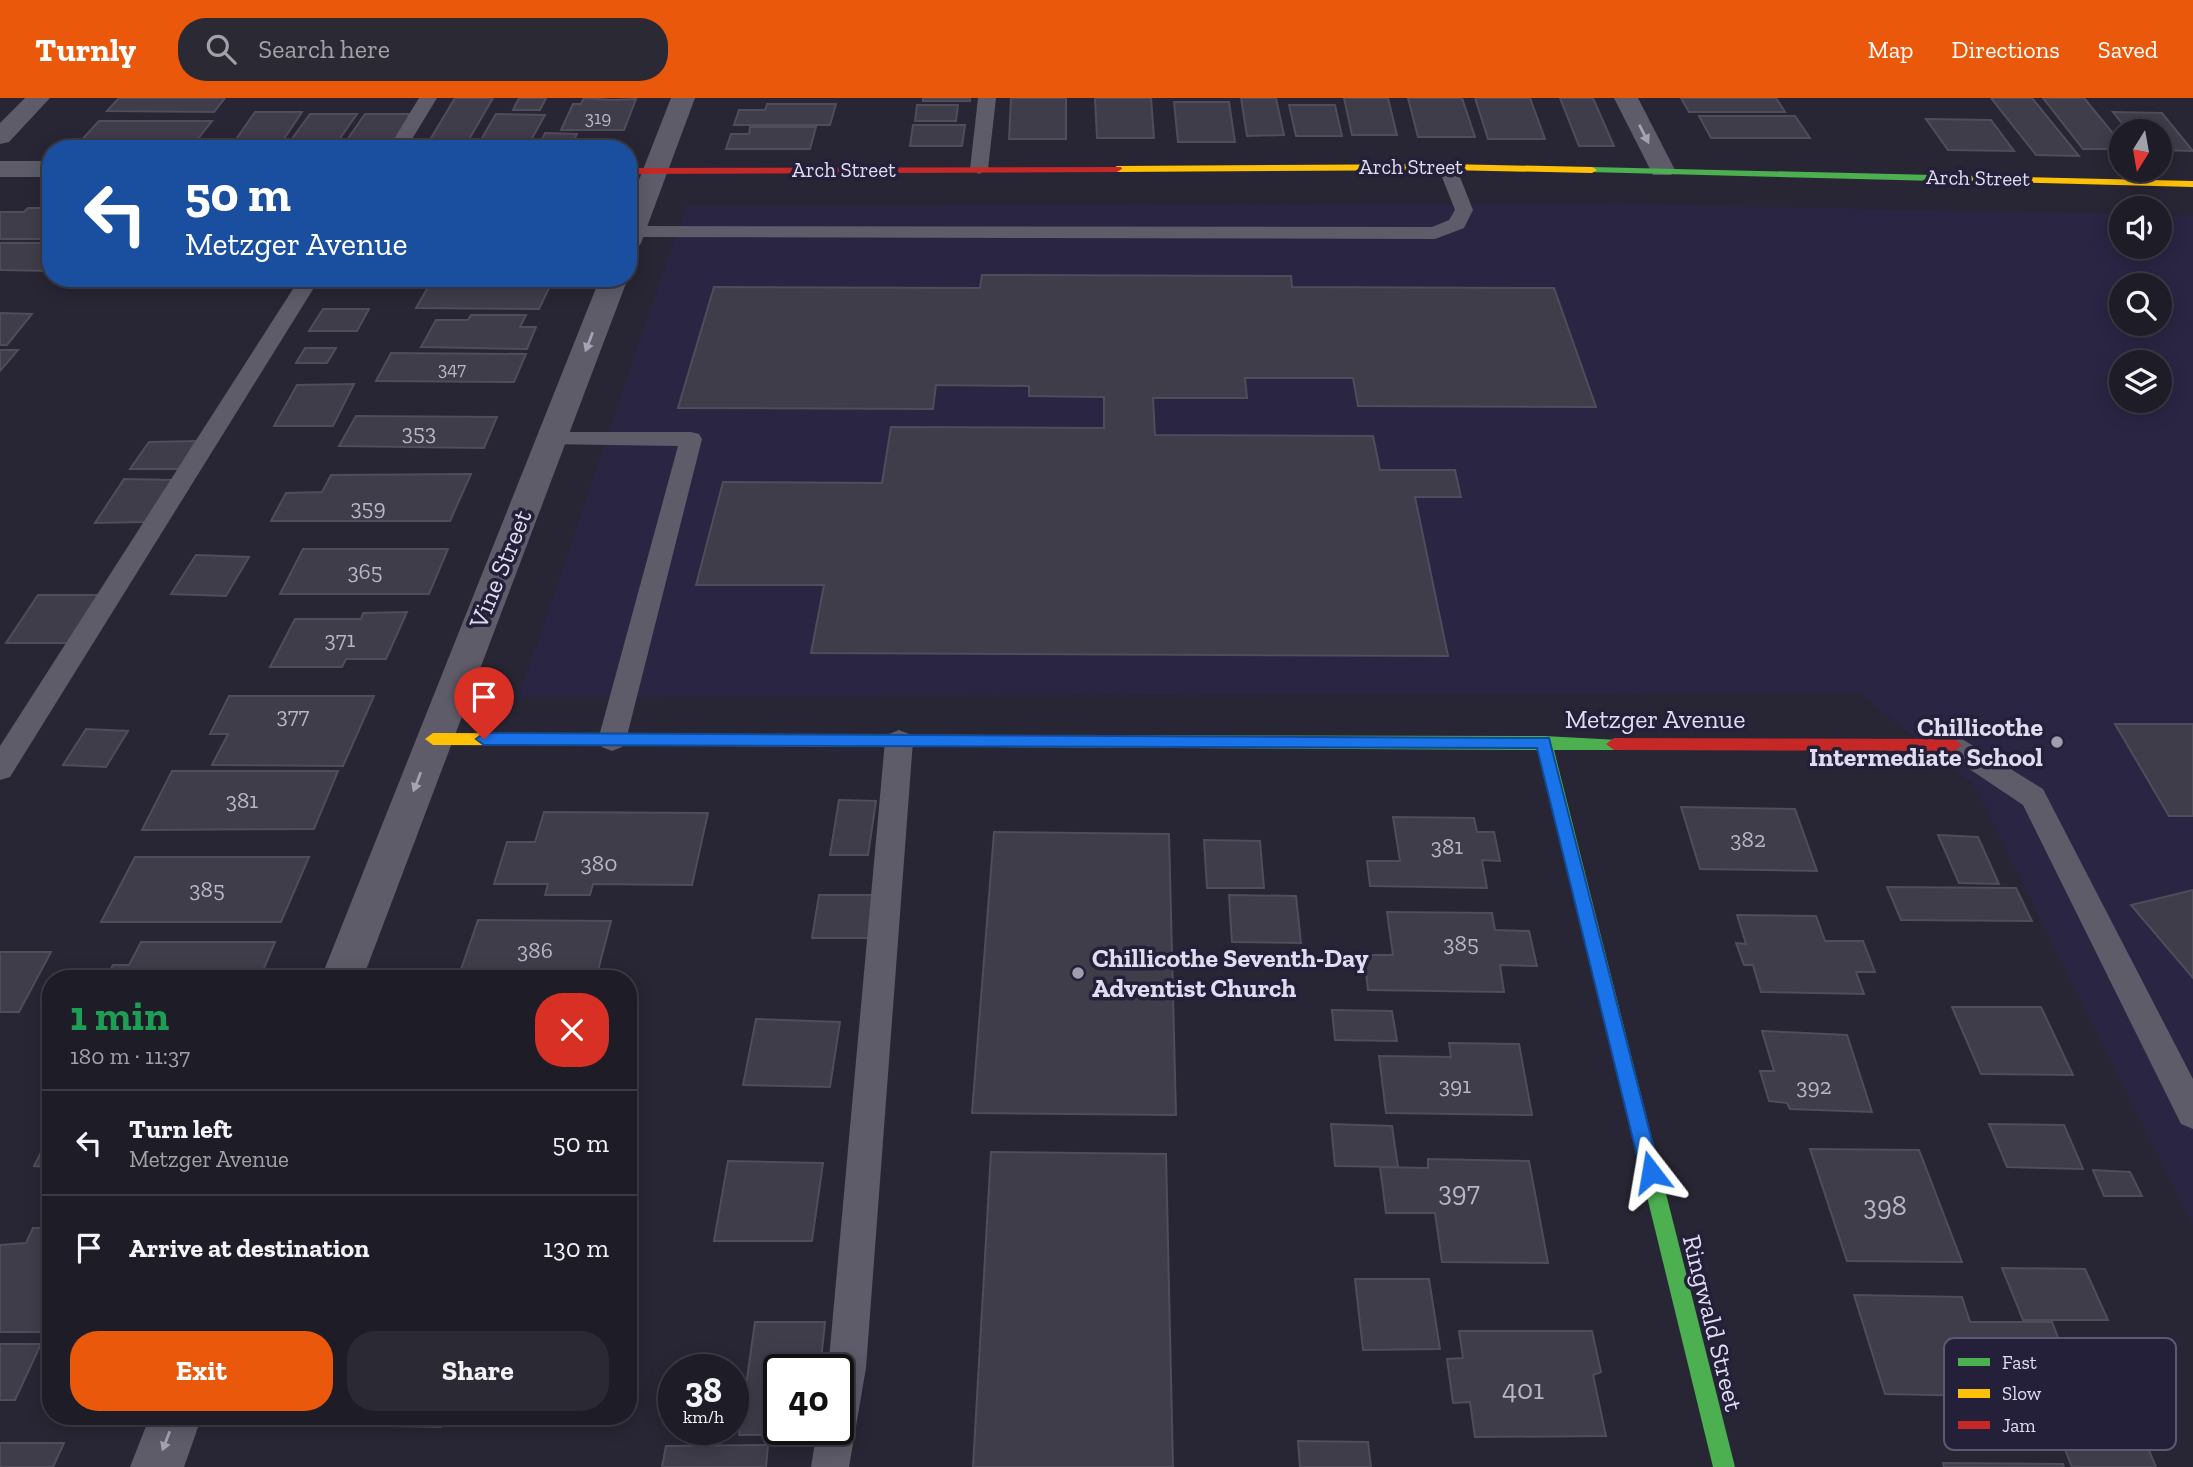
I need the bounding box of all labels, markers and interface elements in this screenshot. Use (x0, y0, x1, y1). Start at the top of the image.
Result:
search box (178, 18, 668, 81)
text: Turnly (35, 30, 136, 69)
icon: search (202, 30, 240, 68)
text: Search here (258, 33, 390, 65)
text: Map (1868, 35, 1914, 64)
text: Directions (1952, 35, 2060, 64)
text: Saved (2098, 35, 2158, 64)
house number: 319 (585, 106, 611, 129)
north arrow (2109, 119, 2172, 182)
map controls (2109, 119, 2172, 413)
one-way arrow (1638, 124, 1649, 144)
street label: Arch Street (1359, 154, 1463, 179)
street label: Arch Street (792, 157, 896, 182)
street label: Arch Street (1926, 164, 2030, 191)
text: 50 m (185, 165, 291, 224)
icon: left (70, 168, 161, 259)
button: sound (2109, 196, 2172, 259)
text: Metzger Avenue (185, 225, 407, 263)
button: search (2109, 273, 2172, 336)
one-way arrow (584, 331, 595, 352)
button: layers (2109, 350, 2172, 413)
house number: 347 (438, 357, 466, 380)
house number: 353 (402, 418, 436, 446)
house number: 359 (350, 493, 386, 521)
street label: Vine Street (461, 505, 538, 634)
house number: 365 (347, 557, 383, 585)
house number: 371 (325, 625, 356, 653)
pin (454, 667, 514, 739)
icon: arrive (465, 678, 503, 716)
house number: 377 (277, 701, 310, 729)
street label: Metzger Avenue (1565, 703, 1745, 735)
place label: Chillicothe Intermediate School (1809, 711, 2043, 773)
marker: Chillicothe Intermediate School (2049, 734, 2065, 750)
one-way arrow (411, 771, 422, 792)
house number: 381 (226, 786, 258, 814)
house number: 382 (1730, 825, 1766, 853)
house number: 381 (1431, 832, 1463, 860)
house number: 380 (581, 849, 617, 877)
house number: 385 (189, 875, 225, 903)
house number: 385 (1443, 929, 1479, 957)
house number: 386 (517, 936, 553, 964)
place label: Chillicothe Seventh-Day Adventist Church (1092, 942, 1369, 1004)
marker: Chillicothe Seventh-Day Adventist Church (1070, 965, 1086, 981)
text: 1 min (70, 990, 169, 1041)
button: close (535, 993, 609, 1067)
text: 180 m · 11:37 (70, 1042, 190, 1070)
house number: 391 (1439, 1071, 1471, 1099)
house number: 392 (1796, 1072, 1832, 1100)
text: Turn left (129, 1113, 232, 1145)
icon: left (70, 1124, 108, 1162)
text: 50 m (552, 1127, 609, 1159)
position arrow (1614, 1135, 1688, 1209)
text: Metzger Avenue (129, 1145, 289, 1173)
house number: 397 (1438, 1175, 1480, 1208)
house number: 398 (1863, 1189, 1907, 1222)
icon: arrive (70, 1229, 108, 1267)
text: Arrive at destination (129, 1232, 369, 1264)
text: 130 m (543, 1232, 609, 1264)
street label: Ringwald Street (1676, 1232, 1750, 1415)
button: Exit (70, 1331, 333, 1411)
button: Share (347, 1331, 609, 1411)
legend (1944, 1338, 2176, 1450)
text: Fast (2002, 1351, 2037, 1374)
speed limit sign: 40 (763, 1354, 854, 1445)
text: 38 (685, 1369, 722, 1411)
house number: 401 (1502, 1373, 1544, 1406)
text: Slow (2002, 1382, 2042, 1405)
text: km/h (683, 1406, 724, 1428)
text: Jam (2002, 1414, 2036, 1437)
one-way arrow (161, 1431, 172, 1452)

